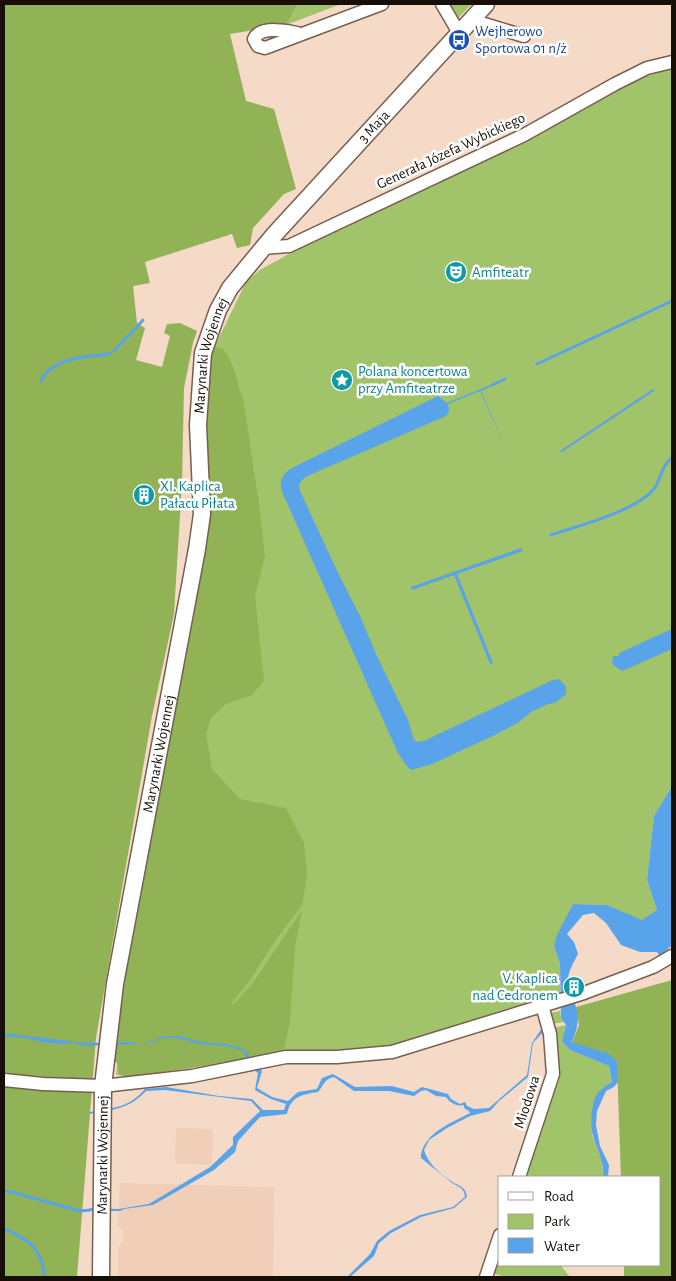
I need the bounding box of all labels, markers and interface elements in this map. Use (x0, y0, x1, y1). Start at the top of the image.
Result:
place label: Wejherowo Sportowa 01 n/ż (475, 24, 567, 56)
bus stop icon: Wejherowo Sportowa 01 n/ż (447, 28, 471, 52)
street label: 3 Maja (355, 107, 392, 145)
street label: Generała Józefa Wybickiego (374, 110, 528, 192)
theatre icon: Amfiteatr (444, 260, 468, 284)
place label: Amfiteatr (472, 265, 529, 280)
street label: Marynarki Wojennej (191, 295, 231, 414)
place label: Polana koncertowa przy Amfiteatrze (358, 364, 468, 396)
place icon: Polana koncertowa przy Amfiteatrze (330, 368, 354, 392)
place label: XI. Kaplica Pałacu Piłata (160, 479, 235, 511)
building icon: XI. Kaplica Pałacu Piłata (132, 483, 156, 507)
street label: Marynarki Wojennej (140, 694, 177, 814)
place label: V. Kaplica nad Cedronem (472, 971, 558, 1003)
building icon: V. Kaplica nad Cedronem (562, 975, 586, 999)
street label: Miodowa (511, 1074, 543, 1130)
street label: Marynarki Wojennej (94, 1095, 110, 1215)
legend (498, 1176, 661, 1266)
text: Road (544, 1189, 574, 1204)
text: Park (544, 1214, 570, 1229)
text: Water (544, 1239, 580, 1254)

